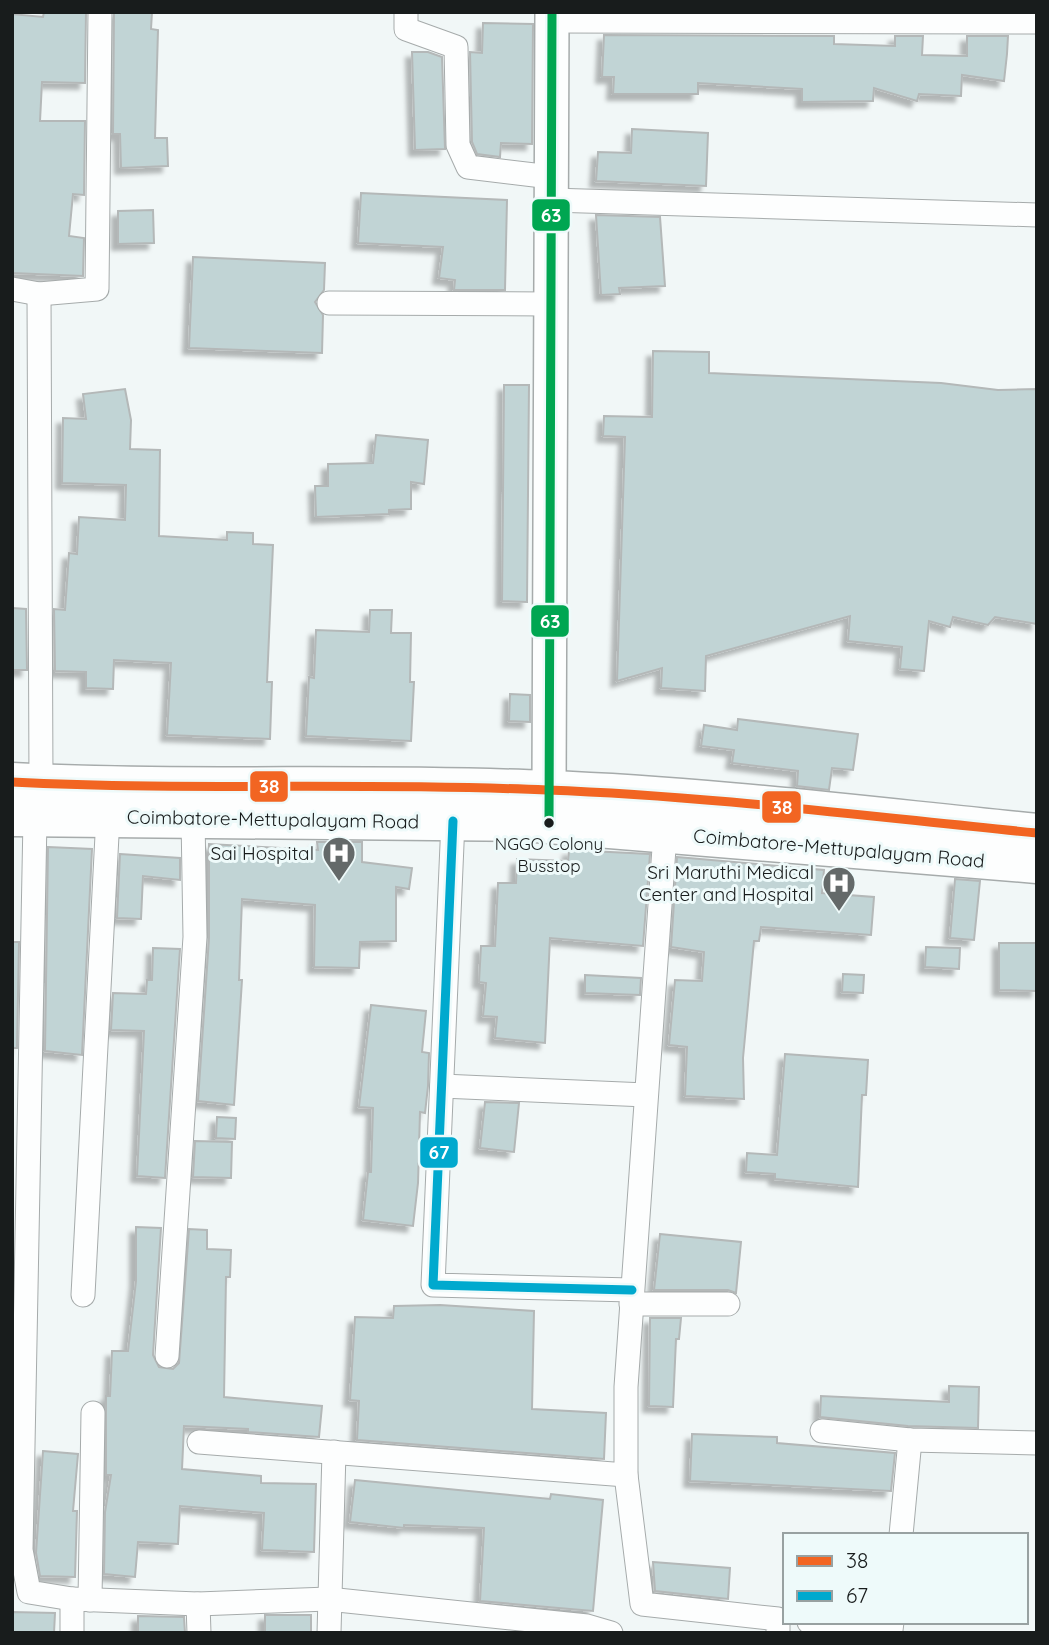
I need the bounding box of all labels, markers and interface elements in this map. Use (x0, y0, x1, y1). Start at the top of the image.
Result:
line badge: 63 (531, 198, 571, 232)
text: 63 (541, 203, 561, 227)
line badge: 63 (530, 604, 570, 638)
text: 63 (540, 609, 560, 633)
line badge: 38 (249, 770, 289, 803)
text: 38 (259, 774, 279, 798)
line badge: 38 (761, 790, 802, 824)
text: 38 (772, 795, 792, 819)
street label: Coimbatore-Mettupalayam Road (127, 804, 419, 834)
marker: NGGO Colony Busstop (542, 816, 556, 830)
street label: Coimbatore-Mettupalayam Road (692, 823, 986, 873)
place label: NGGO Colony Busstop (495, 833, 603, 876)
hospital icon: Sai Hospital (320, 834, 358, 883)
place label: Sai Hospital (211, 841, 314, 865)
place label: Sri Maruthi Medical Center and Hospital (639, 860, 814, 906)
hospital icon: Sri Maruthi Medical Center and Hospital (820, 864, 858, 913)
line badge: 67 (419, 1136, 459, 1169)
text: 67 (429, 1140, 449, 1164)
legend (783, 1533, 1028, 1624)
text: 38 (846, 1547, 868, 1573)
text: 67 (846, 1582, 868, 1608)

